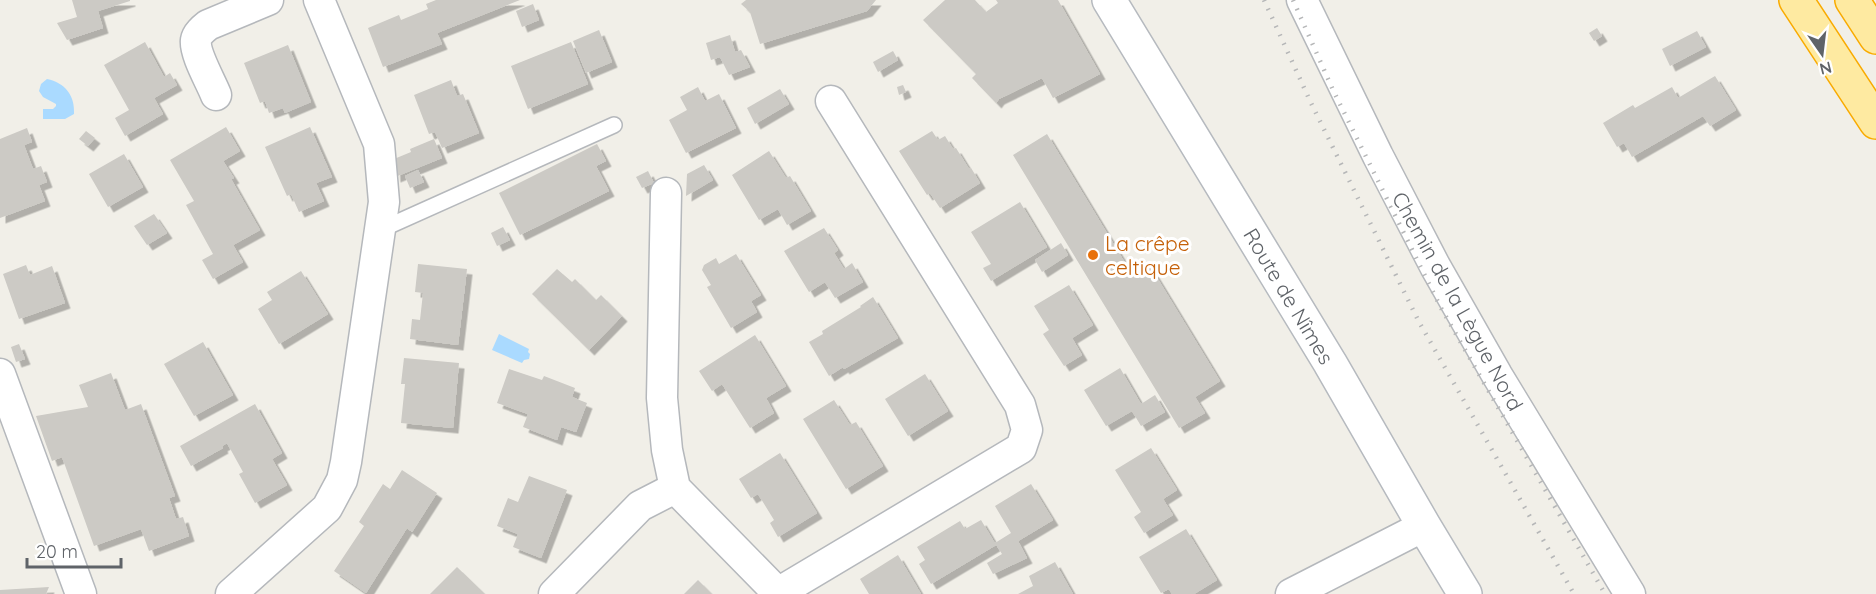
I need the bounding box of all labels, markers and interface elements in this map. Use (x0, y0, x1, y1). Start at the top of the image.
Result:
north arrow (1792, 24, 1852, 84)
text: N (1818, 57, 1834, 80)
street label: Chemin de la Lègue Nord (1387, 187, 1529, 415)
street label: Route de Nîmes (1238, 223, 1340, 369)
place label: La crêpe celtique (1105, 230, 1190, 280)
marker: La crêpe celtique (1086, 248, 1100, 262)
scale bar (27, 531, 122, 569)
text: 20 m (36, 540, 78, 563)

